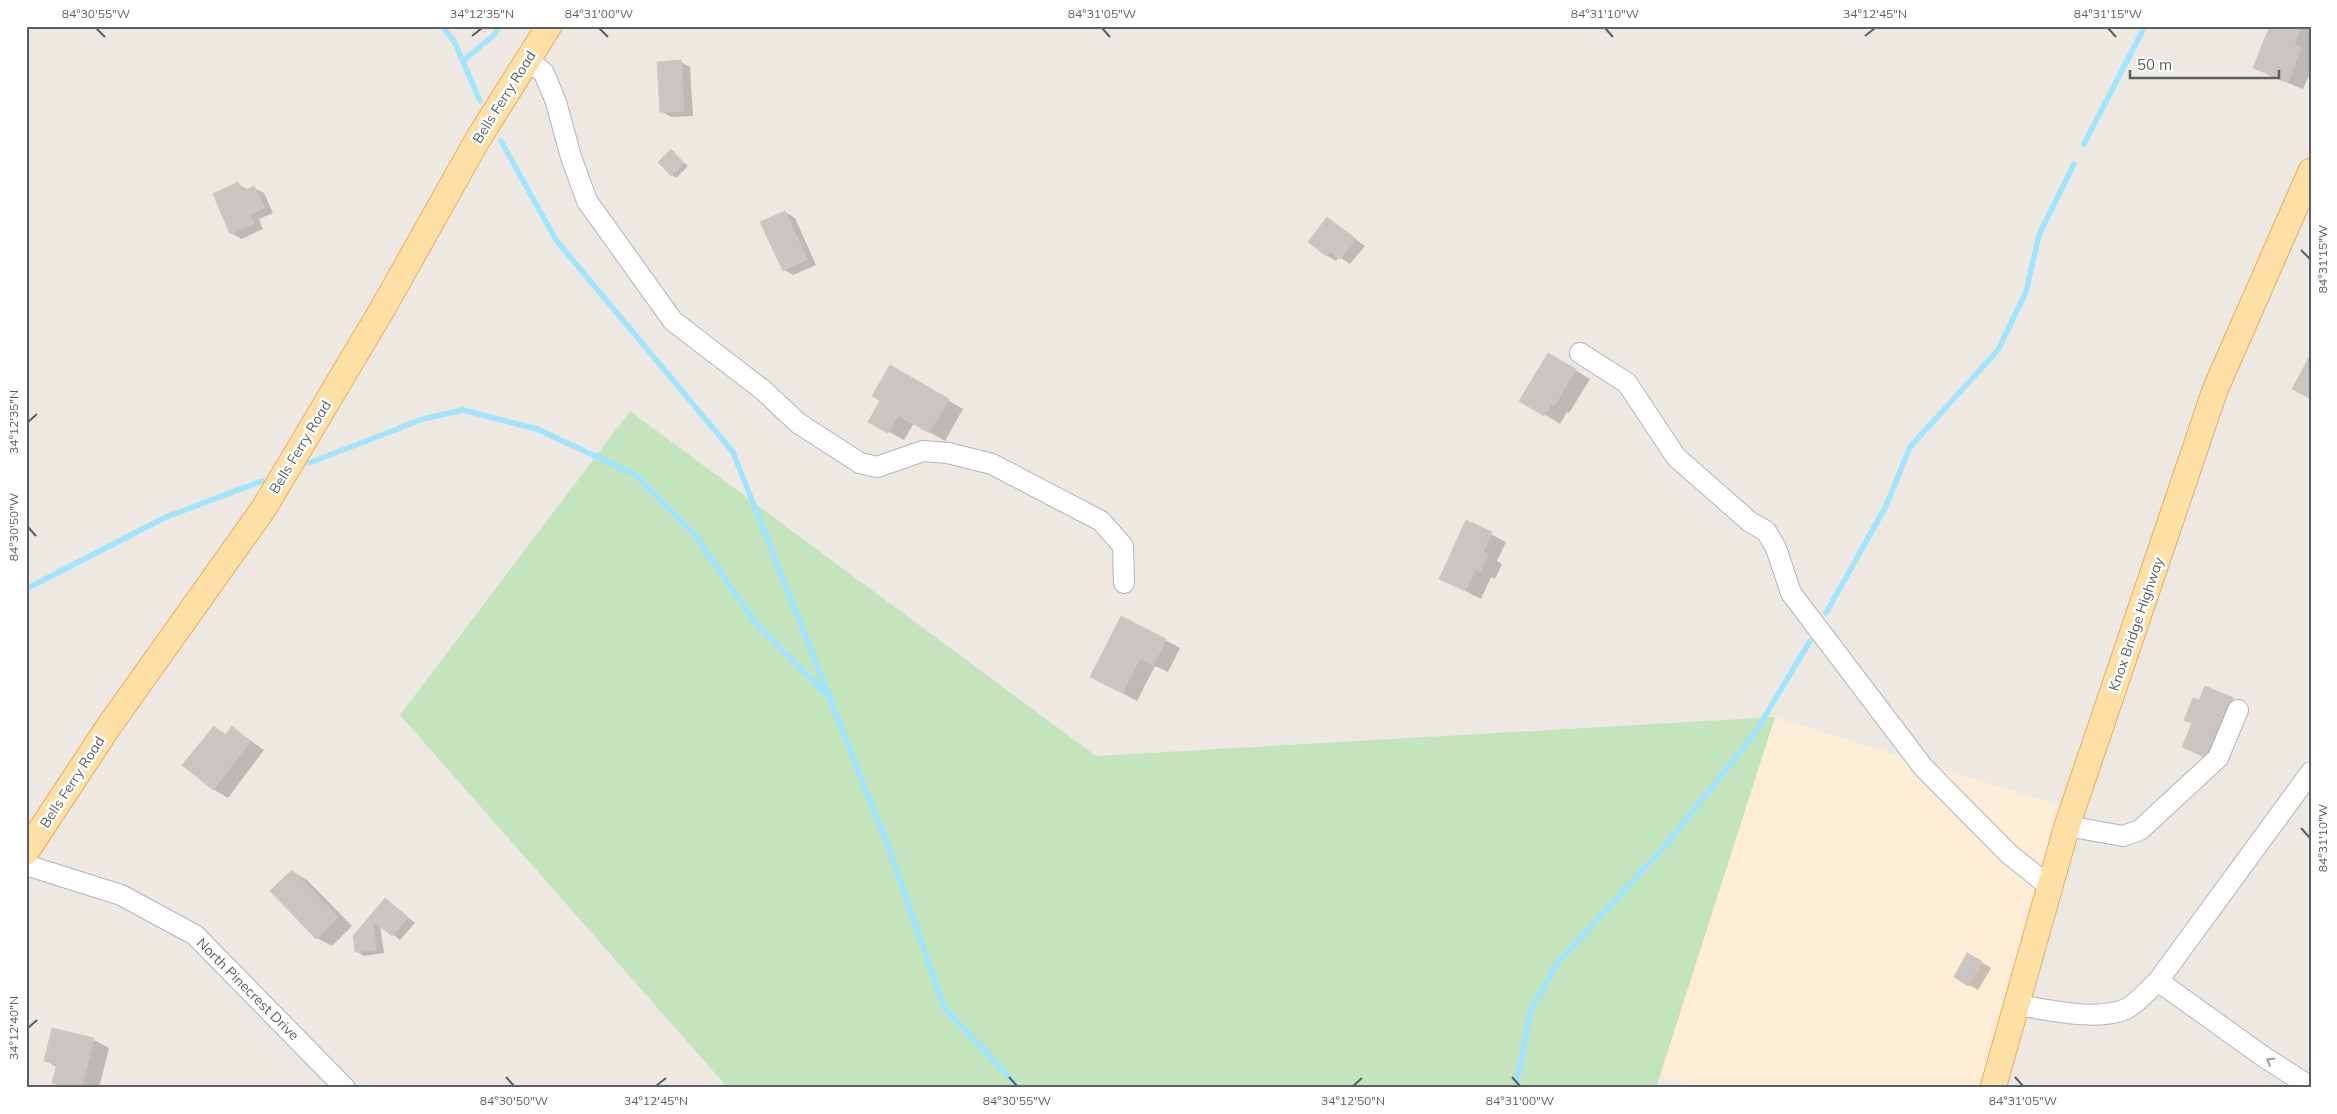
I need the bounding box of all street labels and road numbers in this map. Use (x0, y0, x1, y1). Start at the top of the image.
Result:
street label: Bells Ferry Road (468, 47, 540, 147)
street label: Bells Ferry Road (265, 397, 335, 497)
street label: Knox Bridge Highway (2105, 554, 2168, 693)
street label: Bells Ferry Road (36, 733, 108, 831)
street label: North Pinecrest Drive (193, 934, 303, 1044)

